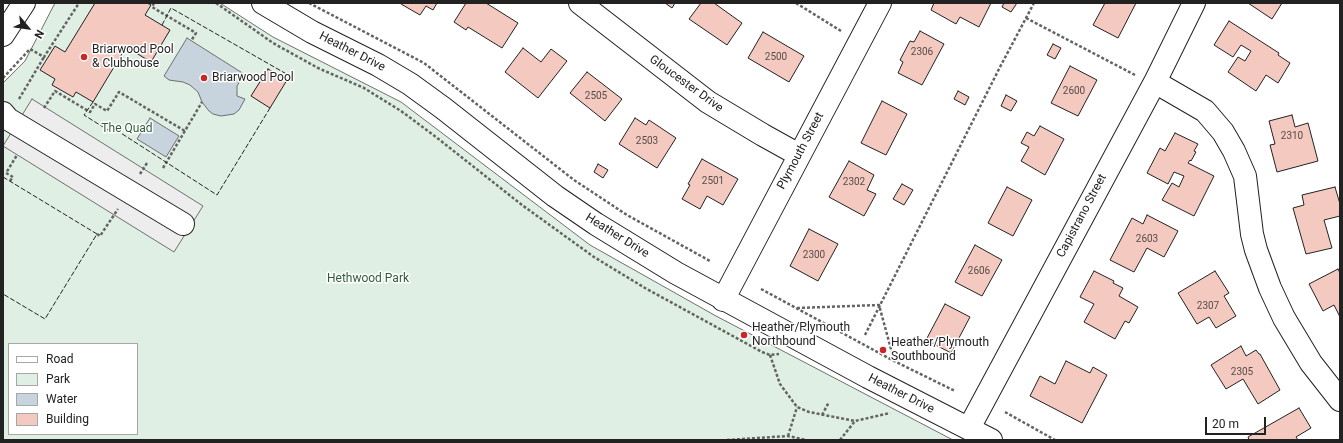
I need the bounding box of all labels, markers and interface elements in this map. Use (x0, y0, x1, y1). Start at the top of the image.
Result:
north arrow (8, 8, 48, 48)
text: N (31, 28, 47, 41)
street label: Heather Drive (316, 29, 388, 75)
place label: Briarwood Pool & Clubhouse (92, 43, 174, 71)
house number: 2306 (911, 46, 933, 58)
house number: 2500 (765, 51, 787, 63)
marker: Briarwood Pool & Clubhouse (79, 52, 89, 62)
street label: Gloucester Drive (646, 52, 726, 116)
place label: Briarwood Pool (212, 71, 294, 85)
marker: Briarwood Pool (199, 73, 209, 83)
house number: 2600 (1063, 85, 1085, 97)
house number: 2505 (585, 90, 607, 102)
street label: Plymouth Street (775, 110, 827, 192)
park label: The Quad (101, 122, 153, 136)
house number: 2310 (1281, 130, 1303, 142)
house number: 2503 (636, 135, 658, 147)
street label: Capistrano Street (1054, 172, 1110, 260)
house number: 2501 (702, 175, 724, 187)
house number: 2302 (843, 176, 865, 188)
street label: Heather Drive (583, 211, 651, 261)
house number: 2603 (1136, 233, 1158, 245)
house number: 2300 (803, 249, 825, 261)
house number: 2606 (968, 265, 990, 277)
park label: Hethwood Park (327, 272, 409, 286)
house number: 2307 (1197, 300, 1219, 312)
place label: Heather/Plymouth Northbound (752, 321, 850, 349)
marker: Heather/Plymouth Northbound (739, 330, 749, 340)
place label: Heather/Plymouth Southbound (891, 336, 989, 364)
legend (8, 343, 138, 435)
marker: Heather/Plymouth Southbound (878, 345, 888, 355)
text: Road (46, 352, 74, 366)
house number: 2305 (1231, 366, 1253, 378)
street label: Heather Drive (865, 371, 937, 417)
text: Park (46, 372, 70, 386)
text: Water (46, 392, 77, 406)
scale bar (1207, 409, 1268, 435)
text: Building (46, 412, 89, 426)
text: 20 m (1212, 417, 1239, 431)

